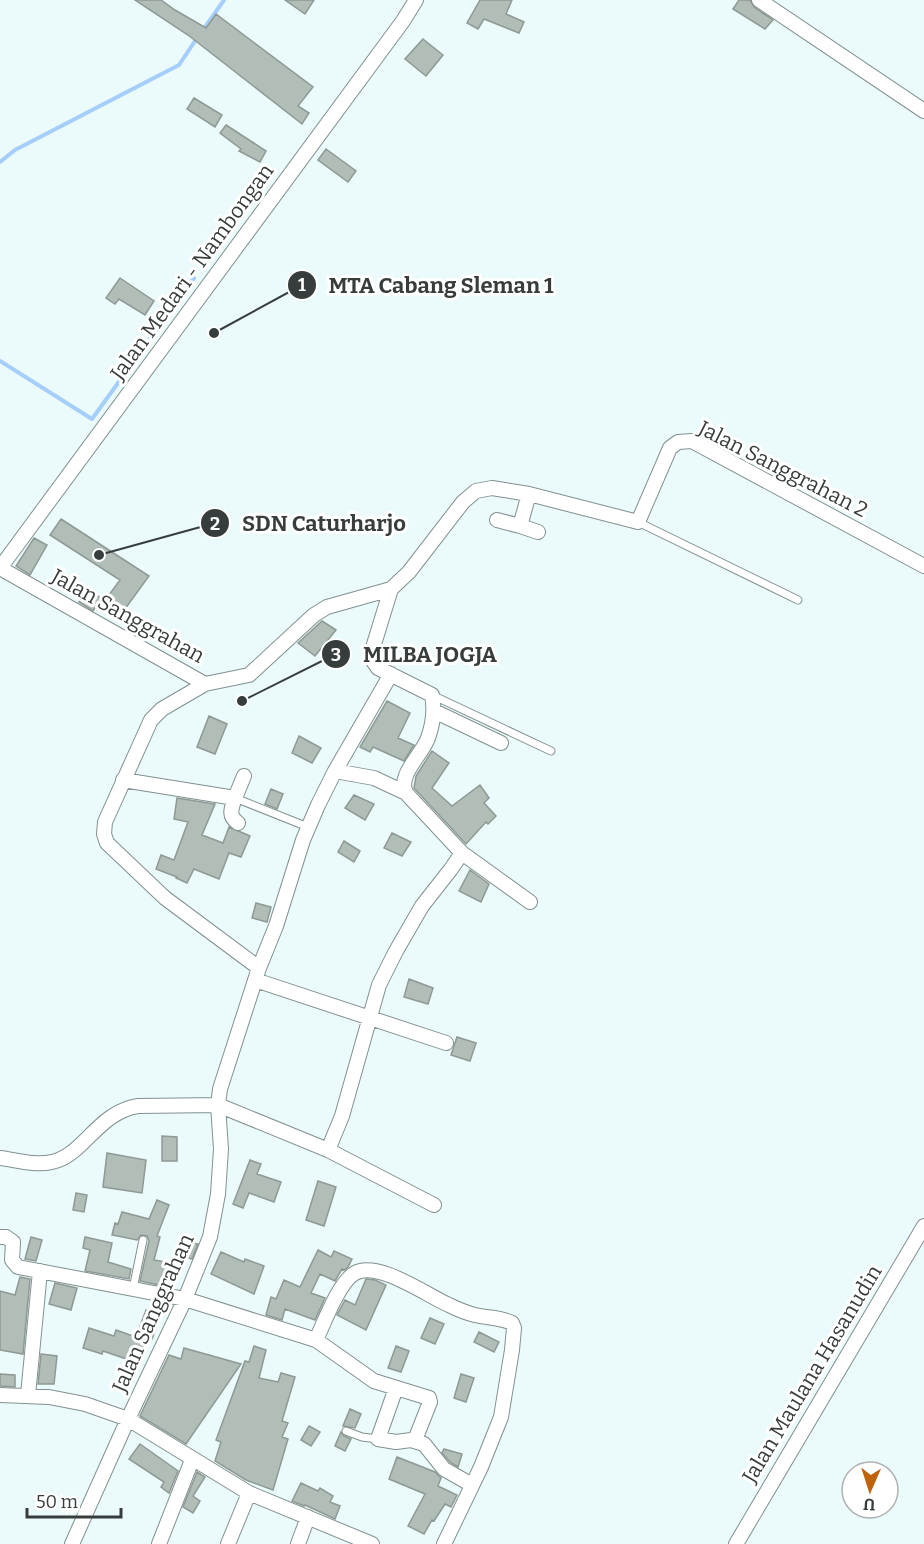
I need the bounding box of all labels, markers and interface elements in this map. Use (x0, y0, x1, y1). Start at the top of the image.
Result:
street label: Jalan Medari - Nambongan (104, 159, 279, 386)
callout: MTA Cabang Sleman 1 (287, 265, 566, 305)
text: MTA Cabang Sleman 1 (328, 272, 554, 299)
text: 1 (298, 274, 306, 296)
street label: Jalan Sanggrahan 2 (693, 415, 872, 523)
callout: SDN Caturharjo (200, 503, 418, 543)
text: SDN Caturharjo (242, 510, 406, 537)
text: 2 (210, 513, 220, 535)
street label: Jalan Sanggrahan (46, 563, 209, 669)
callout: MILBA JOGJA (321, 634, 509, 674)
text: MILBA JOGJA (363, 641, 497, 668)
text: 3 (331, 644, 341, 666)
street label: Jalan Sanggrahan (106, 1230, 200, 1397)
street label: Jalan Maulana Hasanudin (736, 1260, 887, 1488)
north arrow (840, 1460, 900, 1520)
scale bar (27, 1481, 122, 1519)
text: 50 m (36, 1491, 78, 1513)
text: U (863, 1495, 876, 1514)

